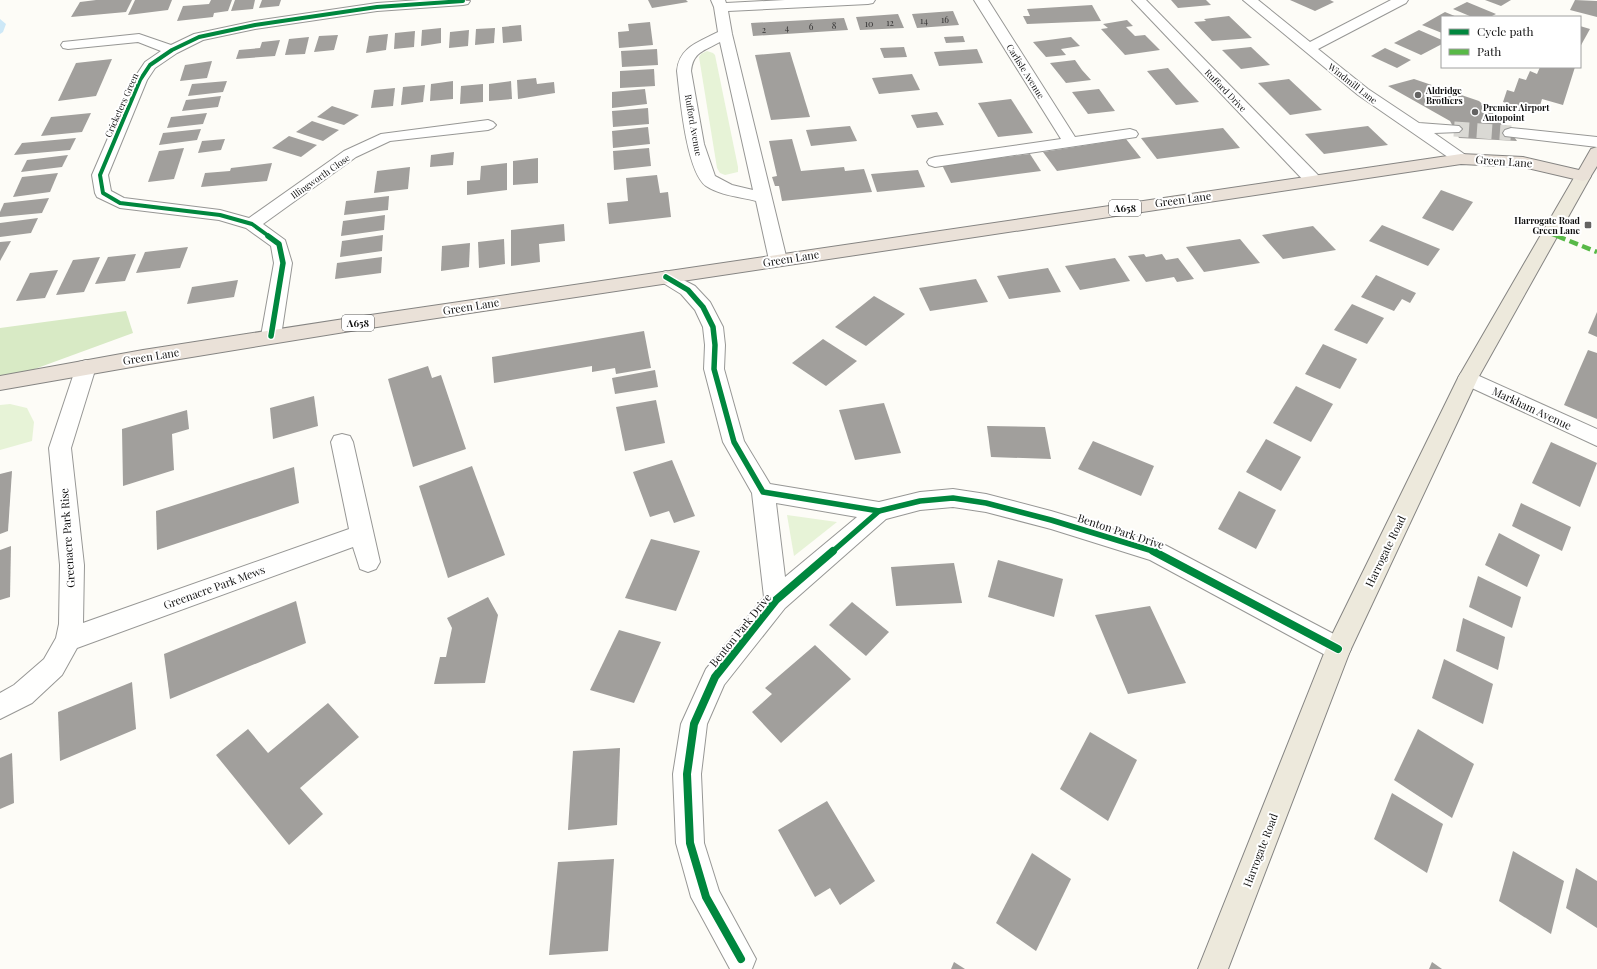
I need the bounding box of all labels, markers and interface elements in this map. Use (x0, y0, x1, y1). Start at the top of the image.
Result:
house number: 16 (941, 13, 949, 25)
house number: 14 (920, 14, 928, 26)
house number: 12 (886, 16, 894, 28)
legend (1441, 16, 1581, 68)
house number: 10 (865, 17, 873, 29)
house number: 8 (832, 19, 837, 31)
house number: 6 (809, 20, 814, 32)
house number: 4 (785, 21, 790, 33)
house number: 2 (762, 23, 766, 35)
text: Cycle path (1477, 23, 1534, 39)
street label: Carlisle Avenue (1004, 41, 1048, 101)
text: Path (1477, 43, 1501, 59)
street label: Windmill Lane (1325, 60, 1380, 106)
street label: Rufford Drive (1203, 66, 1250, 114)
street label: Cricketers Green (101, 70, 141, 139)
place label: Aldridge Brothers (1425, 84, 1463, 106)
marker: Aldridge Brothers (1413, 90, 1423, 100)
street label: Rufford Avenue (683, 93, 705, 157)
place label: Premier Airport Autopoint (1482, 101, 1550, 123)
marker: Premier Airport Autopoint (1470, 107, 1480, 117)
street label: Illingworth Close (288, 151, 352, 201)
street label: Green Lane (1475, 152, 1533, 170)
street label: Green Lane (1154, 188, 1213, 210)
road number: A658 (1109, 200, 1141, 216)
place label: Harrogate Road Green Lane (1514, 214, 1581, 236)
marker: Harrogate Road Green Lane (1583, 220, 1593, 230)
street label: Green Lane (762, 246, 821, 270)
street label: Green Lane (442, 294, 501, 318)
road number: A658 (342, 315, 374, 331)
street label: Green Lane (122, 344, 181, 368)
street label: Markham Avenue (1490, 383, 1574, 433)
street label: Greenacre Park Rise (56, 487, 78, 588)
street label: Benton Park Drive (1076, 510, 1167, 552)
street label: Harrogate Road (1361, 512, 1409, 589)
street label: Greenacre Park Mews (161, 562, 267, 612)
street label: Benton Park Drive (706, 590, 775, 670)
street label: Harrogate Road (1239, 810, 1281, 889)

